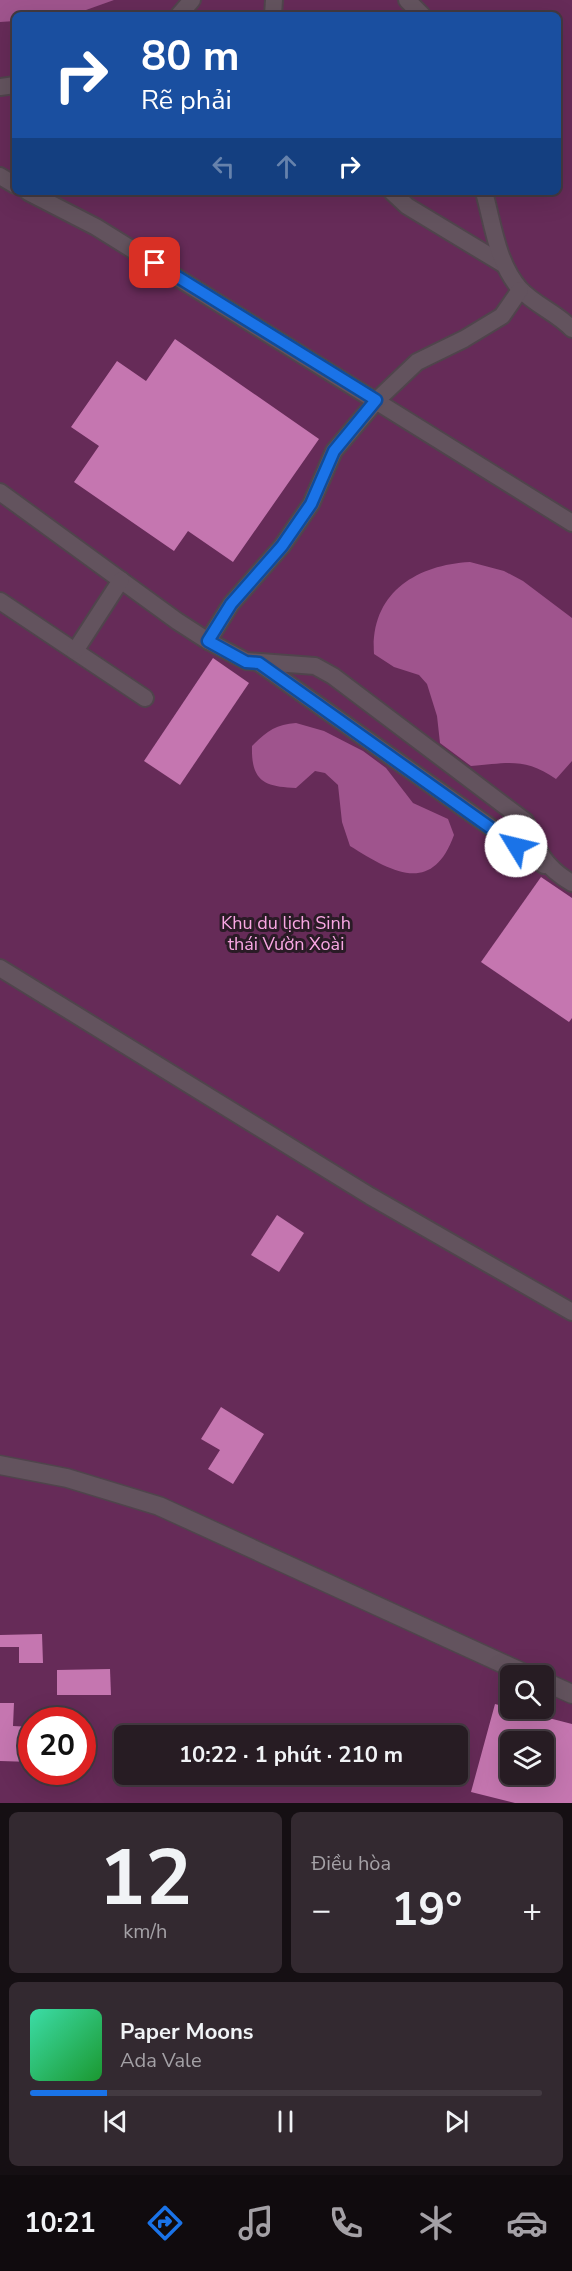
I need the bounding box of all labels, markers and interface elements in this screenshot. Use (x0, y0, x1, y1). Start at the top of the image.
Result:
text: 80 m (141, 28, 240, 85)
icon: right (42, 36, 120, 114)
text: Rẽ phải (141, 82, 232, 119)
icon: left (207, 150, 240, 183)
icon: ahead (270, 150, 303, 183)
icon: right (333, 150, 366, 183)
pin (129, 237, 180, 288)
icon: arrive (138, 246, 171, 279)
position arrow (484, 814, 548, 878)
park label: Khu du lịch Sinh thái Vườn Xoài (221, 911, 351, 956)
map controls (500, 1665, 554, 1785)
button: search (500, 1665, 554, 1719)
speed limit sign: 20 (18, 1707, 96, 1785)
button: layers (500, 1731, 554, 1785)
text: 10:22 · 1 phút · 210 m (179, 1740, 403, 1770)
text: 12 (98, 1825, 192, 1932)
text: Điều hòa (312, 1850, 391, 1877)
text: 19° (391, 1880, 462, 1941)
text: − (312, 1888, 331, 1933)
text: + (522, 1888, 542, 1933)
text: km/h (123, 1918, 167, 1945)
text: Paper Moons (120, 2017, 254, 2047)
text: Ada Vale (120, 2047, 202, 2074)
icon: previous (99, 2105, 132, 2138)
icon: pause (269, 2105, 302, 2138)
icon: next (440, 2105, 473, 2138)
icon: directions (144, 2202, 186, 2244)
icon: music (235, 2202, 277, 2244)
icon: phone (325, 2202, 367, 2244)
icon: climate (415, 2202, 457, 2244)
icon: car (506, 2202, 548, 2244)
text: 10:21 (24, 2205, 96, 2242)

